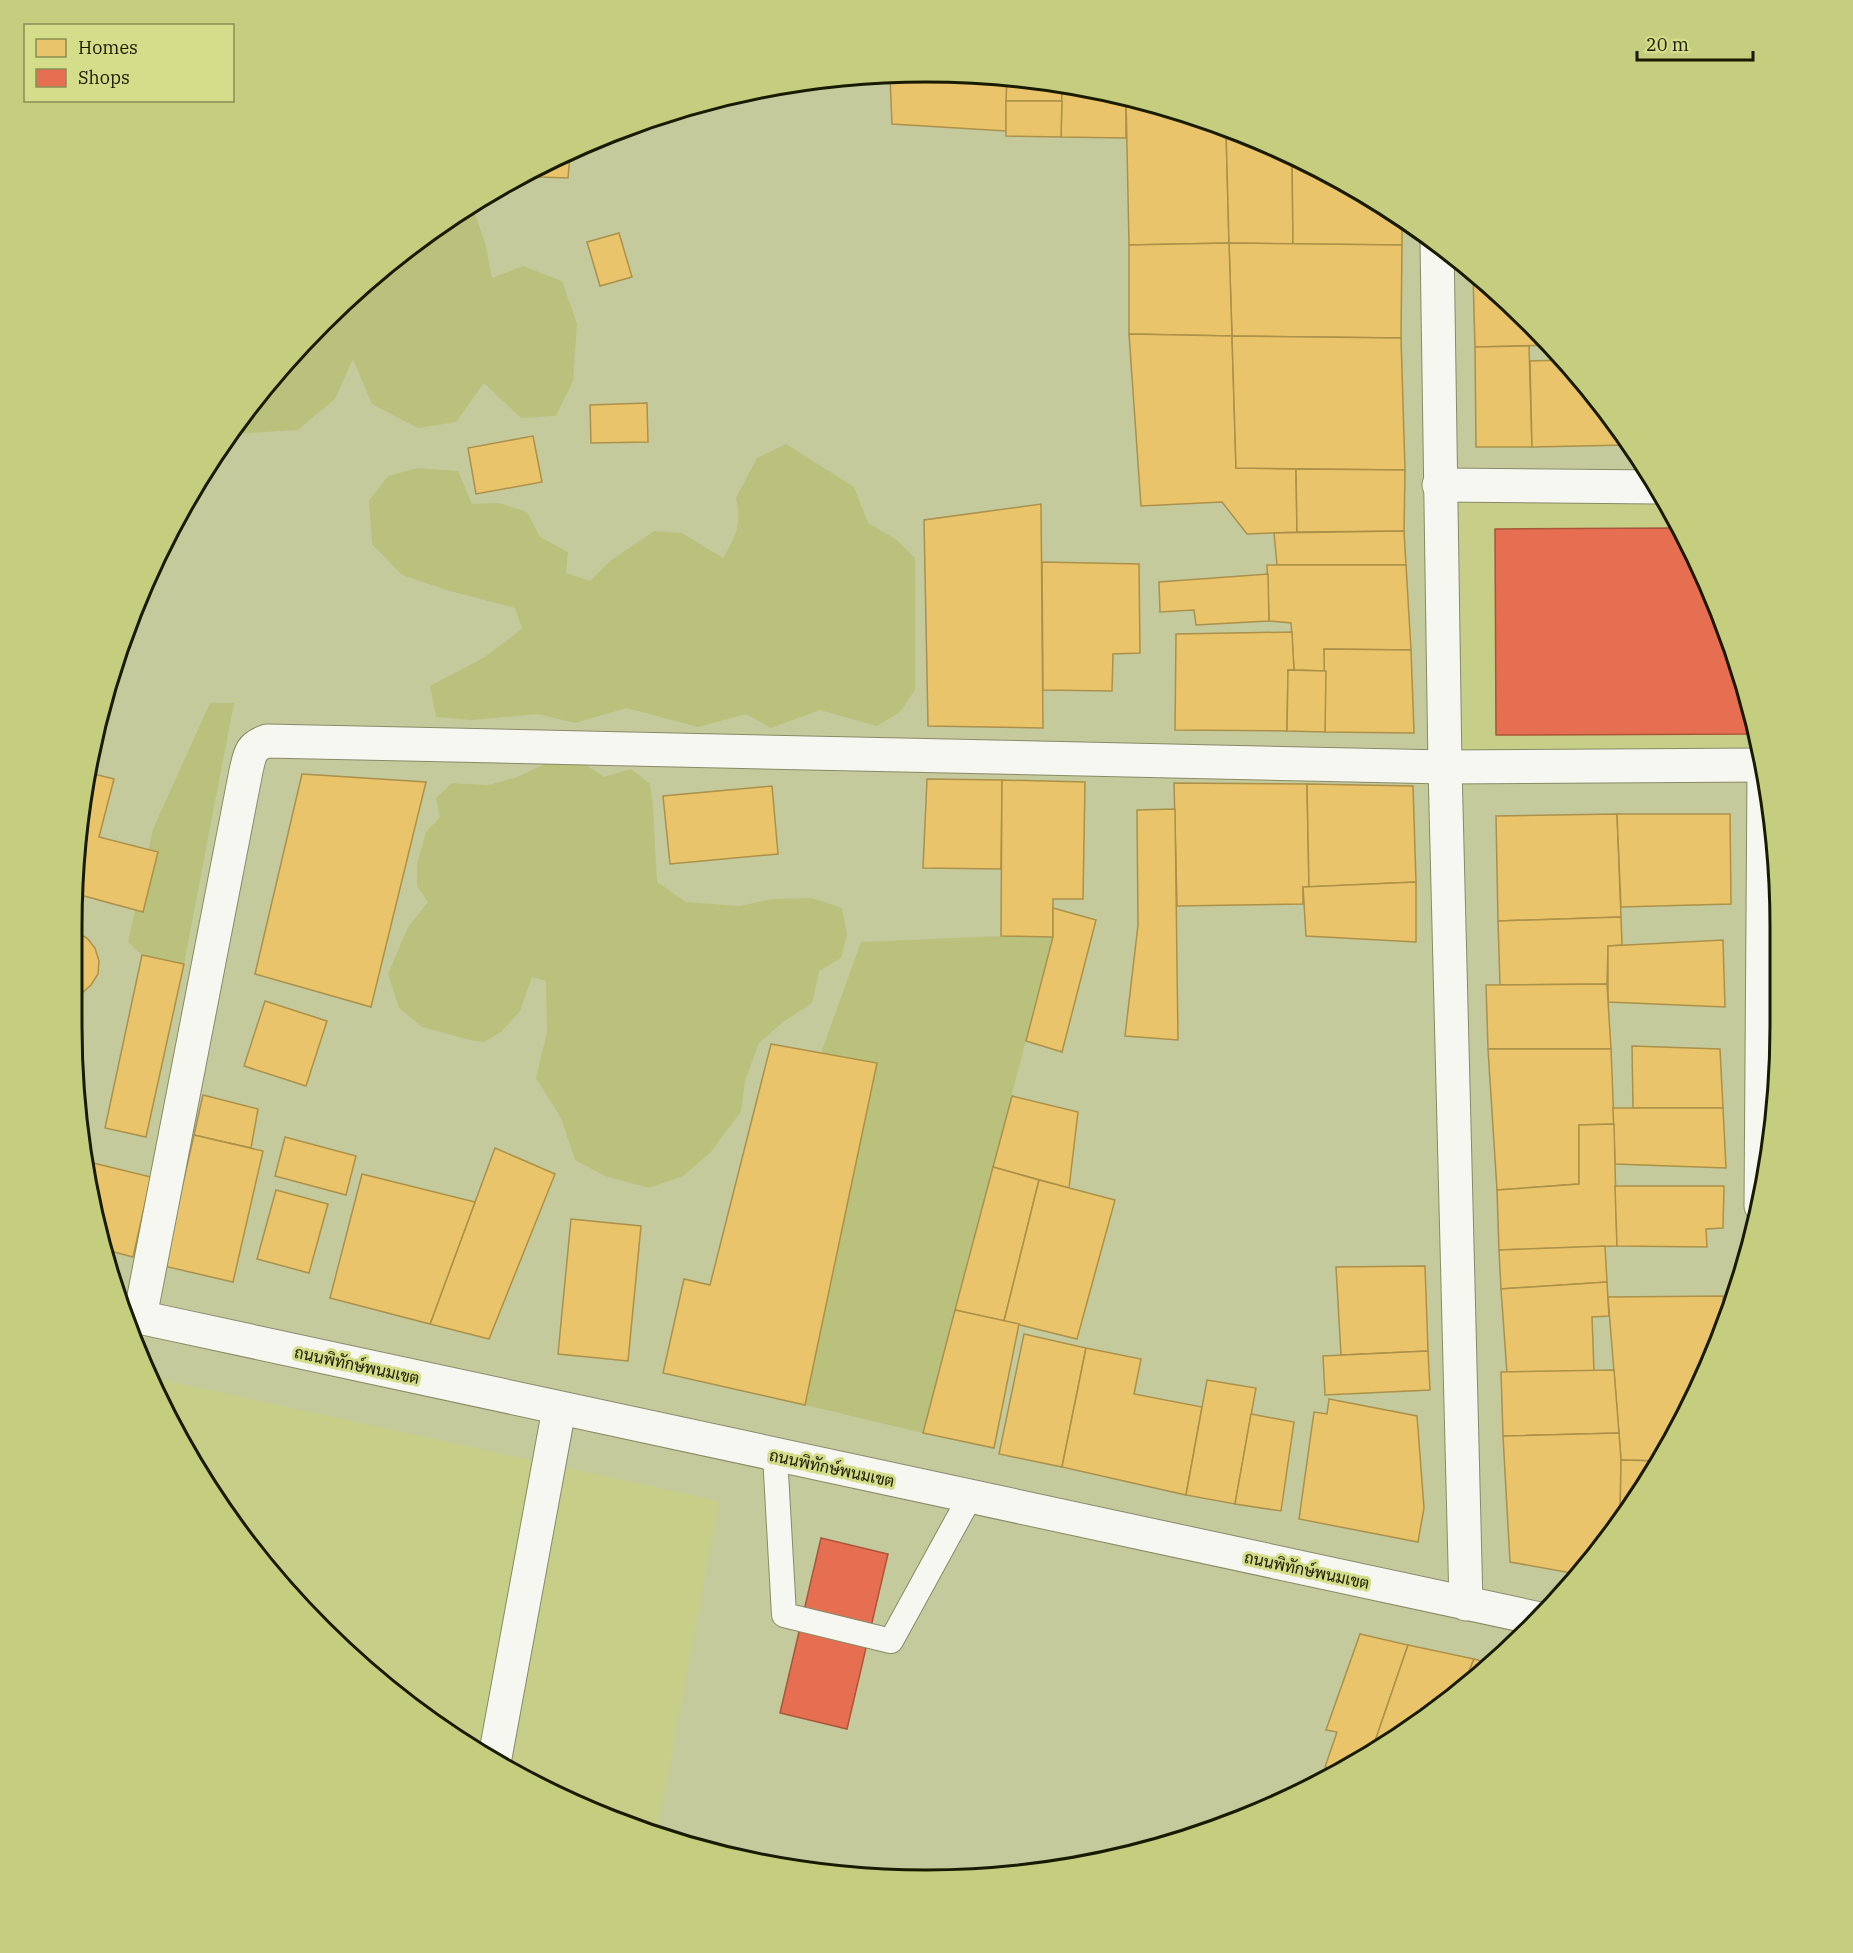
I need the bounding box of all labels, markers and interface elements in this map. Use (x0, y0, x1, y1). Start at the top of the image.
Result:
legend (24, 24, 234, 102)
scale bar (1637, 24, 1752, 62)
text: 20 m (1646, 33, 1689, 56)
text: Homes (78, 36, 138, 59)
text: Shops (78, 66, 130, 89)
street label: ถนนพิทักษ์พนมเขต (293, 1340, 422, 1388)
street label: ถนนพิทักษ์พนมเขต (768, 1443, 897, 1491)
street label: ถนนพิทักษ์พนมเขต (1243, 1545, 1372, 1593)

